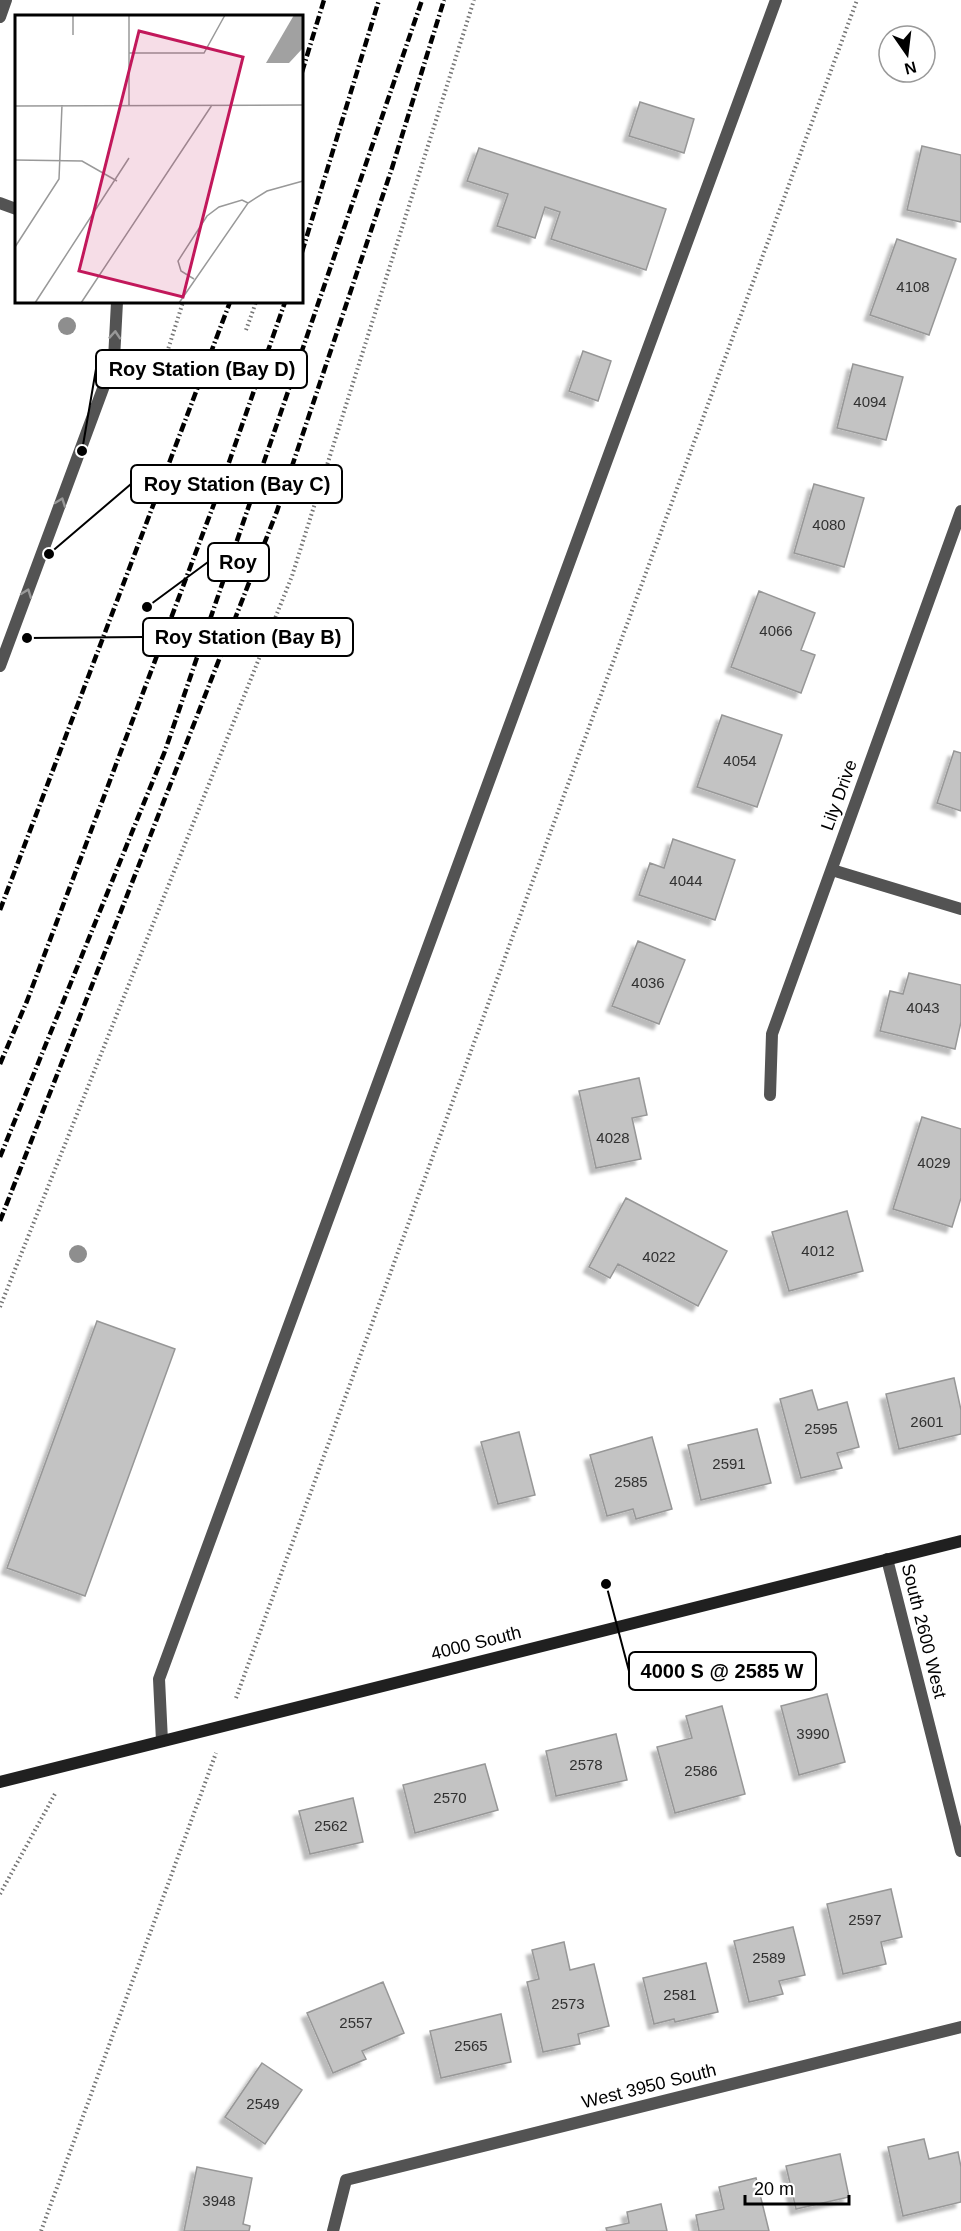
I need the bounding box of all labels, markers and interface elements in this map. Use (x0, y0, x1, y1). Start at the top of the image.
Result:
inset map (15, 15, 303, 303)
north arrow (877, 24, 937, 84)
text: N (903, 58, 918, 78)
house number: 4108 (896, 278, 930, 295)
one-way arrow (108, 330, 121, 339)
callout: Roy Station (Bay D) (96, 350, 307, 388)
text: Roy Station (Bay D) (109, 358, 295, 380)
house number: 4094 (853, 393, 887, 410)
callout: Roy Station (Bay C) (131, 465, 342, 503)
text: Roy Station (Bay C) (144, 473, 330, 495)
one-way arrow (54, 497, 66, 508)
house number: 4080 (812, 516, 846, 533)
callout: Roy (208, 543, 269, 581)
text: Roy (219, 551, 258, 573)
one-way arrow (20, 588, 33, 599)
callout: Roy Station (Bay B) (143, 618, 353, 656)
house number: 4066 (759, 622, 793, 639)
text: Roy Station (Bay B) (155, 626, 341, 648)
house number: 4054 (723, 752, 757, 769)
street label: Lily Drive (817, 757, 861, 833)
house number: 4044 (669, 872, 703, 889)
house number: 4036 (631, 974, 665, 991)
house number: 4043 (906, 999, 940, 1016)
house number: 4028 (596, 1129, 630, 1146)
house number: 4029 (917, 1154, 951, 1171)
house number: 4012 (801, 1242, 835, 1259)
house number: 4022 (642, 1248, 676, 1265)
house number: 2601 (910, 1413, 944, 1430)
house number: 2595 (804, 1420, 838, 1437)
house number: 2591 (712, 1455, 746, 1472)
house number: 2585 (614, 1473, 648, 1490)
street label: South 2600 West (898, 1562, 950, 1700)
street label: 4000 South (429, 1622, 523, 1664)
callout: 4000 S @ 2585 W (629, 1652, 816, 1690)
text: 4000 S @ 2585 W (641, 1660, 804, 1682)
house number: 3990 (796, 1725, 830, 1742)
house number: 2578 (569, 1756, 603, 1773)
house number: 2586 (684, 1762, 718, 1779)
house number: 2570 (433, 1789, 467, 1806)
house number: 2562 (314, 1817, 348, 1834)
house number: 2597 (848, 1911, 882, 1928)
house number: 2589 (752, 1949, 786, 1966)
house number: 2581 (663, 1986, 697, 2003)
house number: 2573 (551, 1995, 585, 2012)
house number: 2557 (339, 2014, 373, 2031)
house number: 2565 (454, 2037, 488, 2054)
street label: West 3950 South (580, 2060, 718, 2112)
house number: 2549 (246, 2095, 280, 2112)
scale bar (745, 2168, 848, 2206)
text: 20 m (754, 2179, 794, 2199)
house number: 3948 (202, 2192, 236, 2209)

